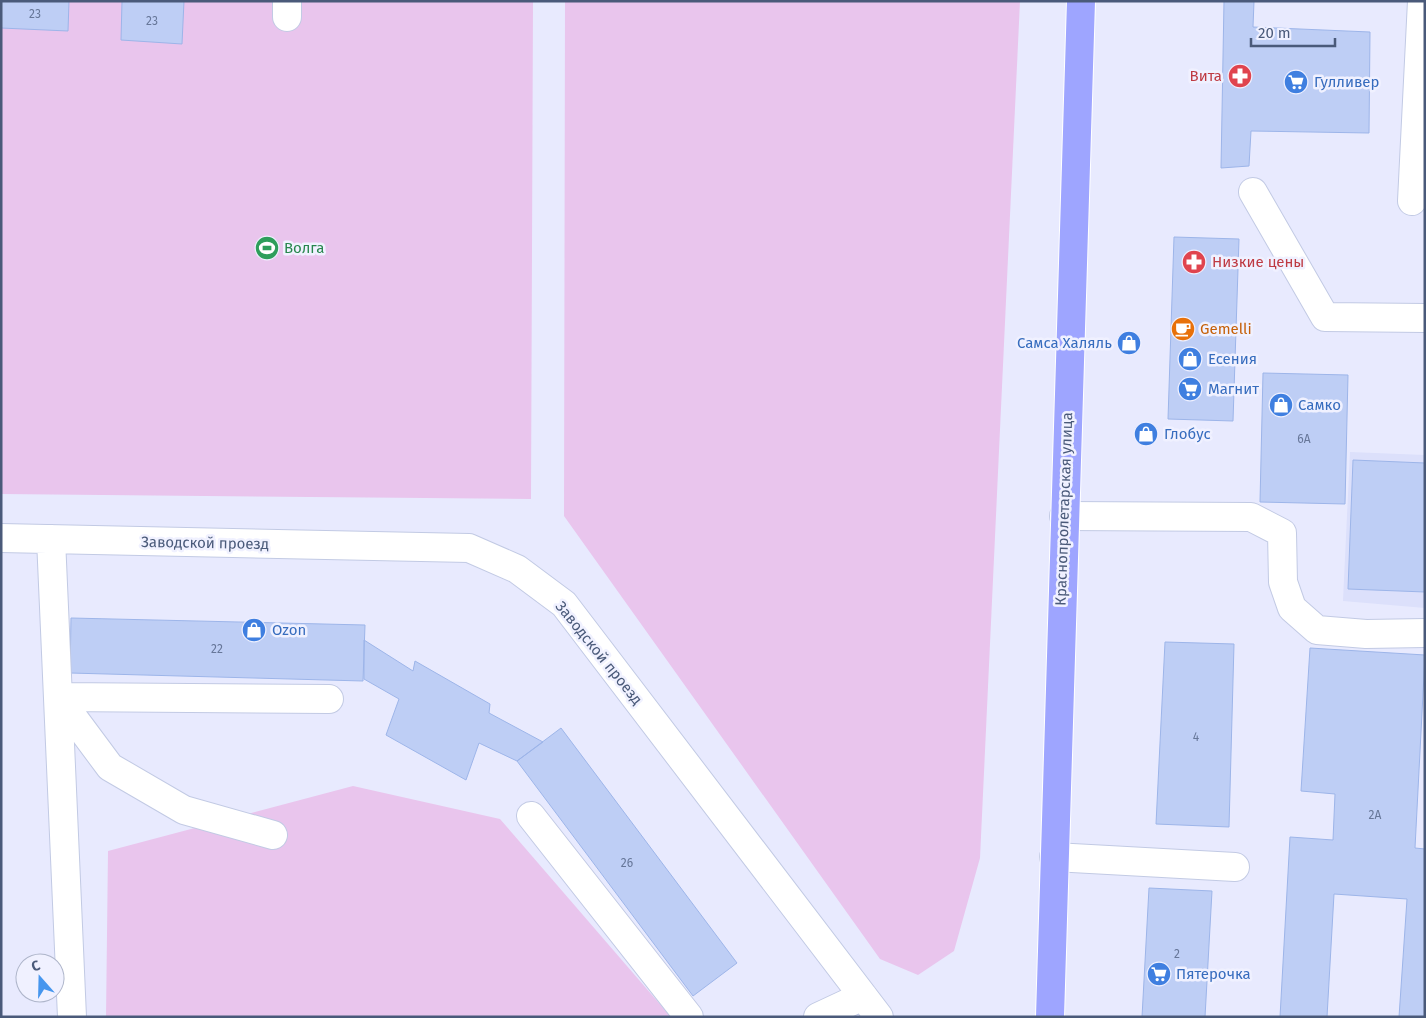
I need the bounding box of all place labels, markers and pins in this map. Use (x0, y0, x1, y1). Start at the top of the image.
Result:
pharmacy icon: Вита (1227, 63, 1253, 89)
place label: Вита (1190, 67, 1222, 85)
supermarket icon: Гулливер (1283, 69, 1309, 95)
place label: Гулливер (1314, 73, 1379, 91)
sports icon: Волга (254, 235, 280, 261)
place label: Волга (284, 239, 324, 257)
pharmacy icon: Низкие цены (1181, 249, 1207, 275)
place label: Низкие цены (1212, 253, 1304, 271)
cafe icon: Gemelli (1170, 316, 1196, 342)
place label: Gemelli (1200, 320, 1252, 338)
shop icon: Самса Халяль (1116, 330, 1142, 356)
place label: Самса Халяль (1017, 334, 1112, 352)
shop icon: Есения (1177, 346, 1203, 372)
place label: Есения (1208, 350, 1257, 368)
supermarket icon: Магнит (1177, 376, 1203, 402)
place label: Магнит (1208, 380, 1259, 398)
shop icon: Самко (1268, 392, 1294, 418)
place label: Самко (1298, 396, 1341, 414)
shop icon: Глобус (1133, 421, 1159, 447)
place label: Глобус (1164, 425, 1211, 443)
shop icon: Ozon (241, 617, 267, 643)
place label: Ozon (272, 621, 306, 639)
supermarket icon: Пятерочка (1146, 961, 1172, 987)
place label: Пятерочка (1176, 965, 1251, 983)

